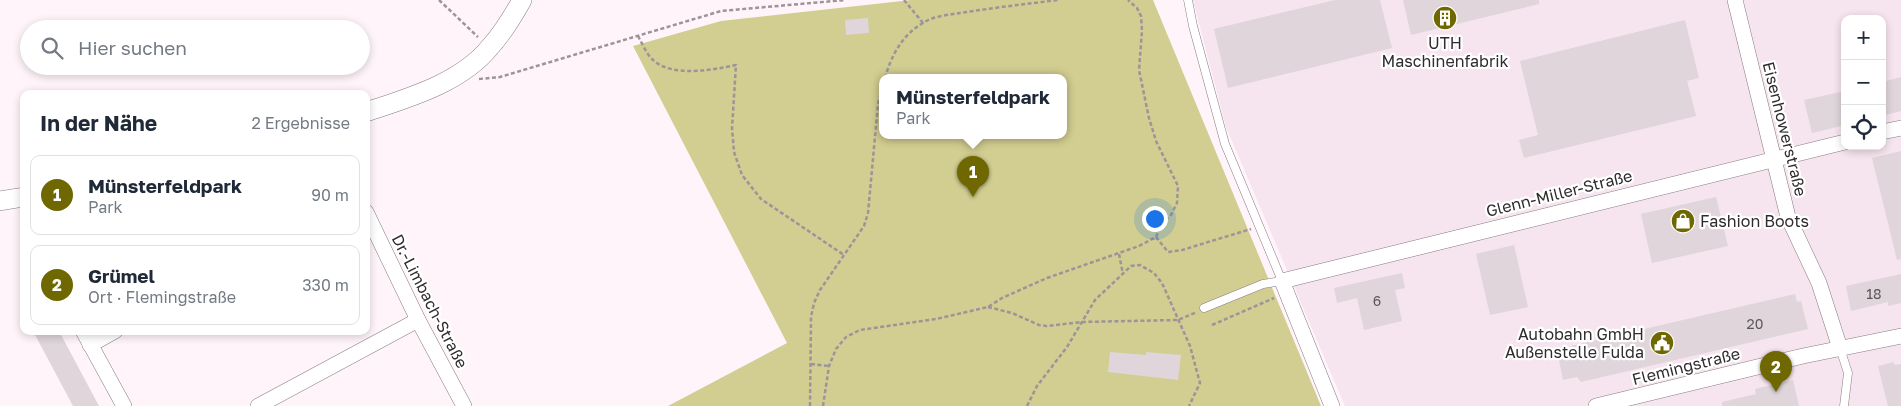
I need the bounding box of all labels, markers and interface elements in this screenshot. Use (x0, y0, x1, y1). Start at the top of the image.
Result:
building icon: UTH Maschinenfabrik (1432, 5, 1458, 31)
map controls (1841, 15, 1886, 150)
button: + (1841, 15, 1886, 60)
search box (20, 20, 370, 75)
place label: UTH Maschinenfabrik (1381, 33, 1509, 71)
icon: search (38, 34, 66, 62)
text: Hier suchen (78, 36, 187, 59)
street label: Eisenhowerstraße (1759, 60, 1811, 198)
button: − (1841, 60, 1886, 105)
popup (879, 74, 1067, 139)
text: Münsterfeldpark (896, 85, 1050, 108)
button: locate (1841, 105, 1886, 150)
text: Park (896, 108, 931, 128)
text: In der Nähe (40, 110, 157, 136)
text: 2 Ergebnisse (252, 113, 350, 133)
pin: 1 (957, 156, 989, 197)
street label: Glenn-Miller-Straße (1484, 165, 1634, 221)
text: Münsterfeldpark (88, 174, 242, 197)
text: 1 (53, 185, 61, 205)
text: 90 m (311, 185, 349, 205)
text: Park (88, 197, 123, 217)
your location (1142, 206, 1168, 232)
shop icon: Fashion Boots (1670, 208, 1696, 234)
place label: Fashion Boots (1700, 211, 1809, 231)
street label: Dr.-Limbach-Straße (388, 231, 472, 371)
text: Grümel (88, 264, 155, 287)
text: 2 (52, 275, 62, 295)
text: 330 m (302, 275, 349, 295)
house number: 18 (1866, 285, 1882, 302)
text: Ort · Flemingstraße (88, 287, 236, 307)
house number: 6 (1373, 292, 1381, 309)
house number: 20 (1747, 315, 1763, 332)
place label: Autobahn GmbH Außenstelle Fulda (1505, 324, 1644, 362)
public building icon: Autobahn GmbH Außenstelle Fulda (1649, 330, 1675, 356)
street label: Flemingstraße (1630, 343, 1742, 389)
pin: 2 (1760, 351, 1792, 392)

